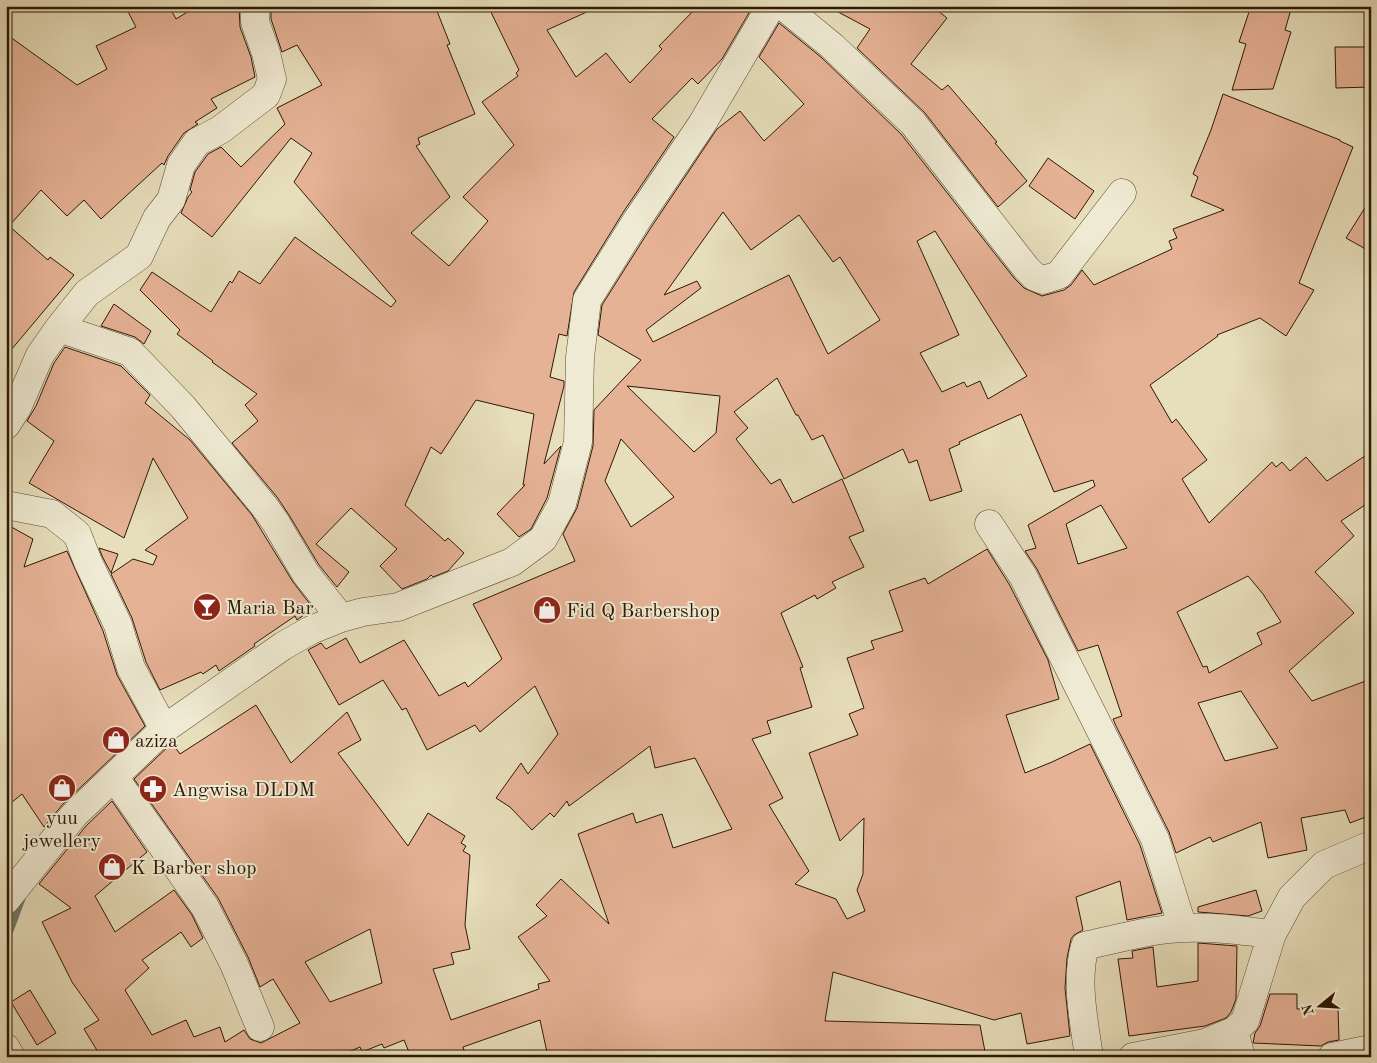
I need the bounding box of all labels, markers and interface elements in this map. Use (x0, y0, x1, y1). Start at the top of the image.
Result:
bar icon: Maria Bar (192, 592, 222, 622)
shop icon: Fid Q Barbershop (532, 595, 562, 625)
place label: Maria Bar (226, 599, 314, 619)
place label: Fid Q Barbershop (566, 602, 720, 622)
shop icon: aziza (101, 725, 131, 755)
place label: aziza (135, 732, 178, 752)
shop icon: yuu jewellery (47, 773, 77, 803)
pharmacy icon: Angwisa DLDM (138, 774, 168, 804)
place label: Angwisa DLDM (172, 781, 315, 801)
place label: yuu jewellery (22, 809, 101, 852)
shop icon: K Barber shop (97, 852, 127, 882)
place label: K Barber shop (131, 859, 257, 879)
north arrow (1294, 980, 1344, 1030)
text: N (1300, 1002, 1317, 1017)

